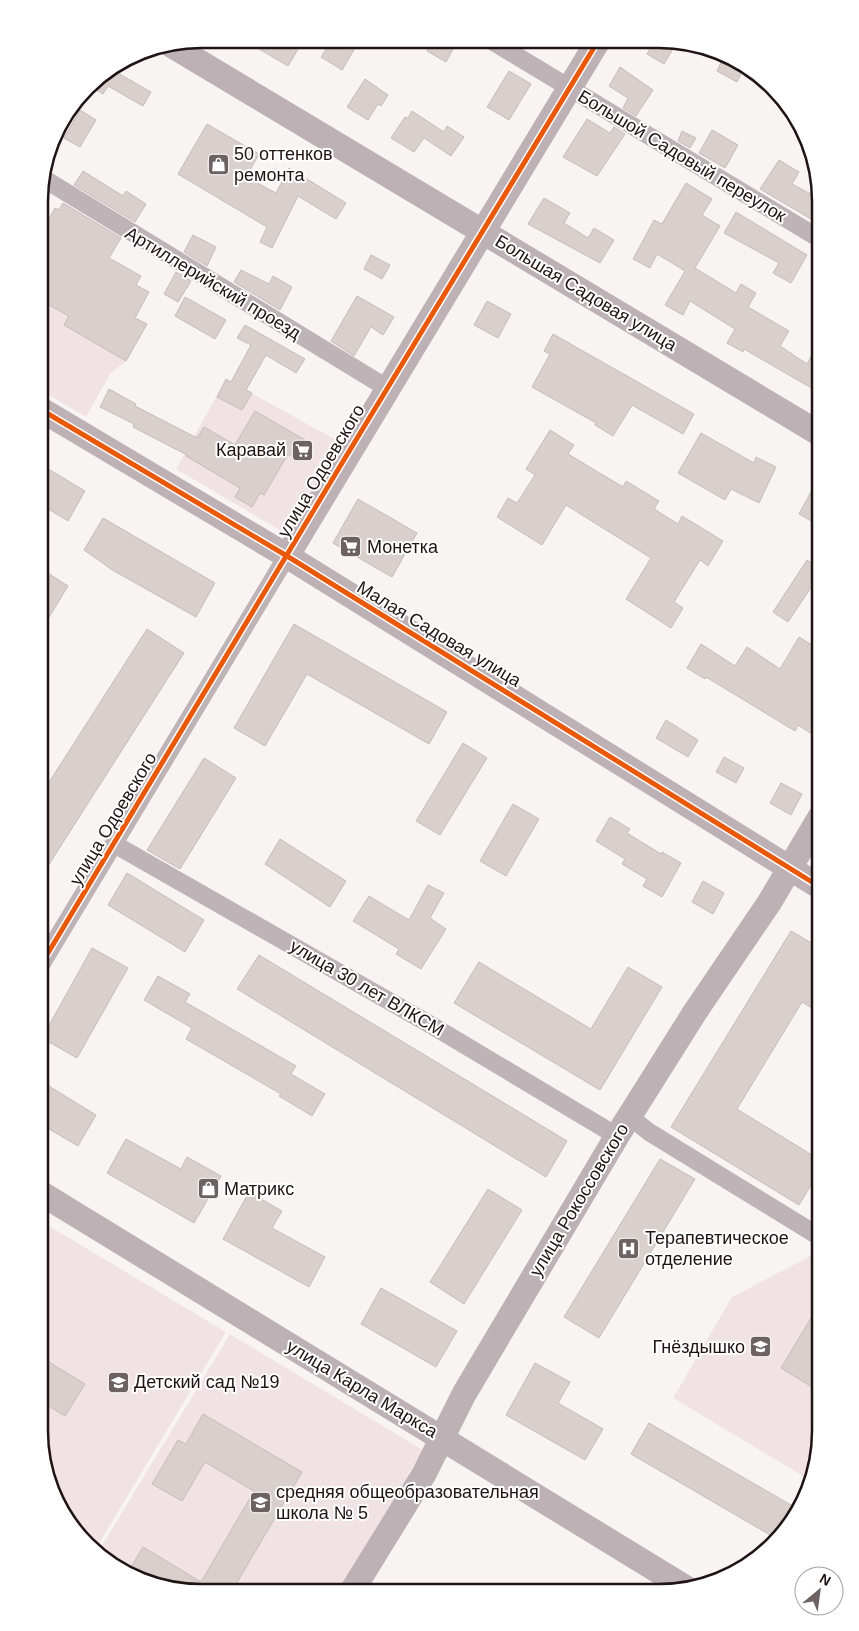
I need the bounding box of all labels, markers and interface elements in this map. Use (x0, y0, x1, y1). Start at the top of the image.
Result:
street label: Большой Садовый переулок (574, 86, 790, 226)
place label: 50 оттенков ремонта (234, 144, 333, 185)
shop icon: 50 оттенков ремонта (206, 152, 230, 176)
street label: Артиллерийский проезд (122, 223, 305, 344)
street label: Большая Садовая улица (492, 231, 681, 356)
street label: улица Одоевского (273, 401, 369, 541)
supermarket icon: Каравай (290, 438, 314, 462)
place label: Каравай (216, 440, 286, 460)
supermarket icon: Монетка (339, 535, 363, 559)
place label: Монетка (367, 537, 439, 557)
street label: Малая Садовая улица (353, 577, 525, 691)
street label: улица Одоевского (65, 749, 161, 889)
street label: улица 30 лет ВЛКСМ (287, 936, 447, 1040)
street label: улица Рокоссовского (525, 1120, 633, 1280)
shop icon: Матрикс (196, 1177, 220, 1201)
place label: Матрикс (224, 1179, 294, 1199)
place label: Терапевтическое отделение (645, 1228, 789, 1269)
hospital icon: Терапевтическое отделение (617, 1236, 641, 1260)
school or university icon: Гнёздышко (749, 1335, 773, 1359)
street label: улица Карла Маркса (283, 1336, 442, 1442)
place label: Гнёздышко (652, 1337, 745, 1357)
school or university icon: Детский сад №19 (106, 1370, 130, 1394)
place label: Детский сад №19 (134, 1372, 279, 1392)
place label: средняя общеобразовательная школа № 5 (276, 1482, 539, 1523)
school or university icon: средняя общеобразовательная школа № 5 (248, 1490, 272, 1514)
north arrow (794, 1566, 844, 1616)
text: N (817, 1570, 834, 1589)

